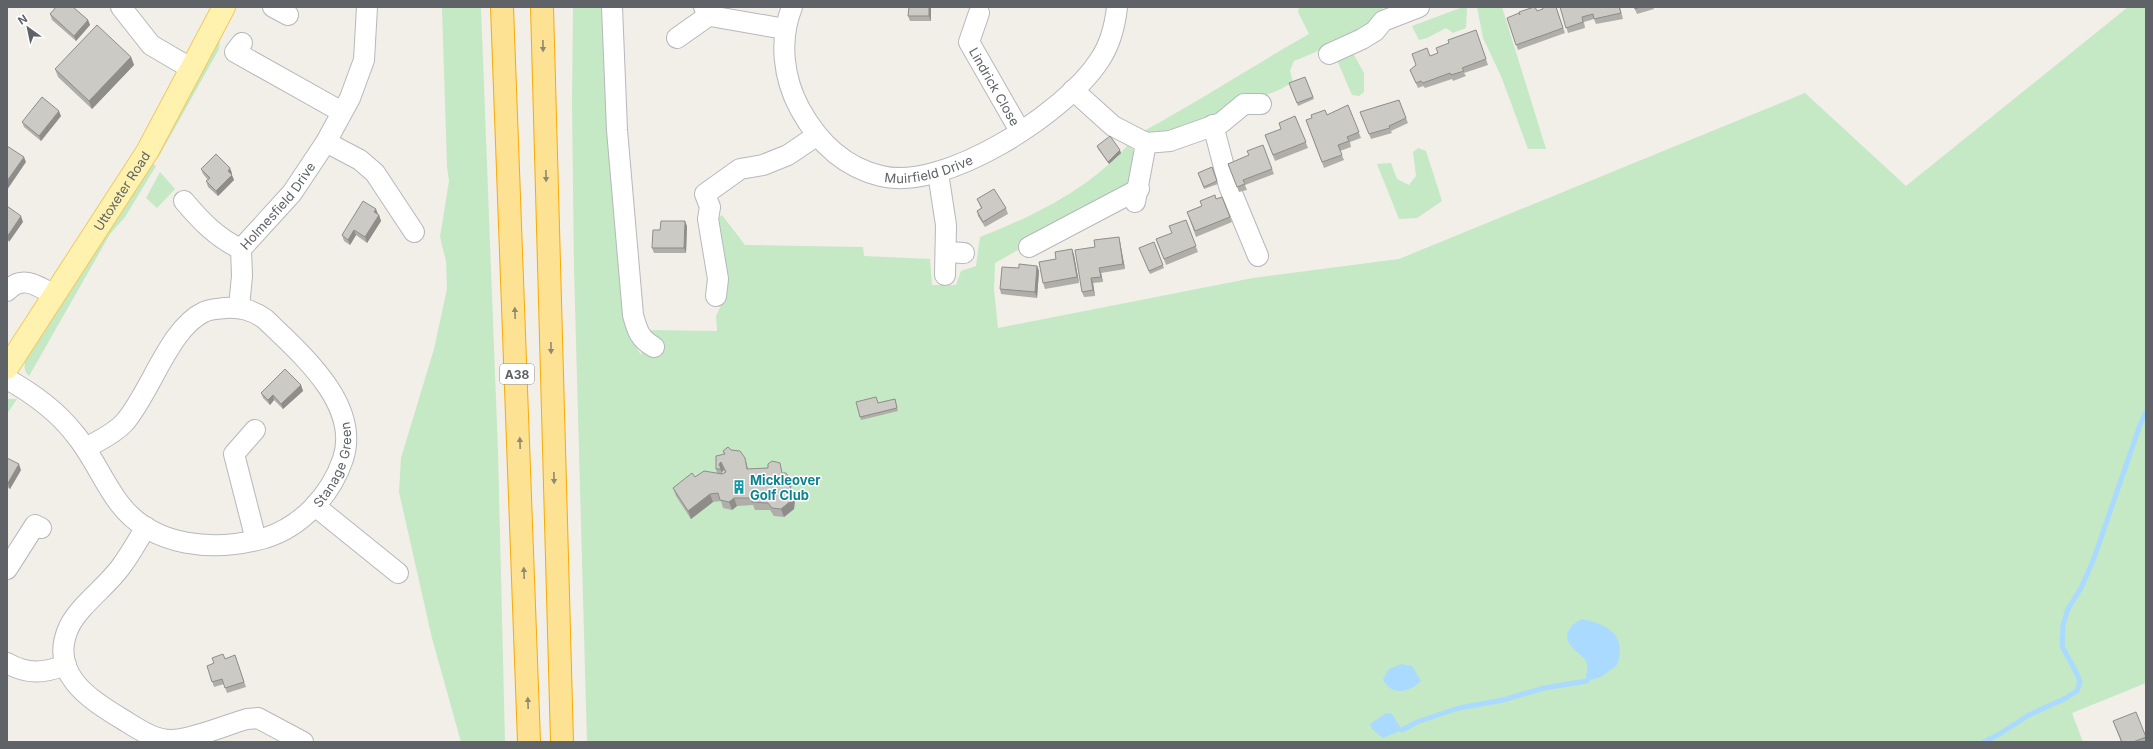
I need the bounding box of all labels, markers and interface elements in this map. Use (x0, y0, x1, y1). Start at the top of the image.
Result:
north arrow (8, 8, 48, 48)
text: N (15, 11, 30, 28)
one-way arrow (540, 40, 546, 53)
street label: Lindrick Close (966, 45, 1023, 129)
street label: Uttoxeter Road (90, 148, 153, 234)
street label: Muirfield Drive (884, 152, 975, 186)
street label: Holmesfield Drive (237, 159, 318, 253)
one-way arrow (543, 170, 549, 183)
one-way arrow (512, 306, 518, 319)
one-way arrow (548, 342, 554, 355)
road number: A38 (500, 364, 534, 384)
street label: Stanage Green (310, 421, 354, 510)
one-way arrow (516, 437, 523, 449)
one-way arrow (551, 472, 557, 485)
place label: Mickleover Golf Club (750, 472, 821, 503)
building icon: Mickleover Golf Club (731, 479, 747, 495)
one-way arrow (521, 566, 527, 579)
one-way arrow (525, 696, 531, 709)

